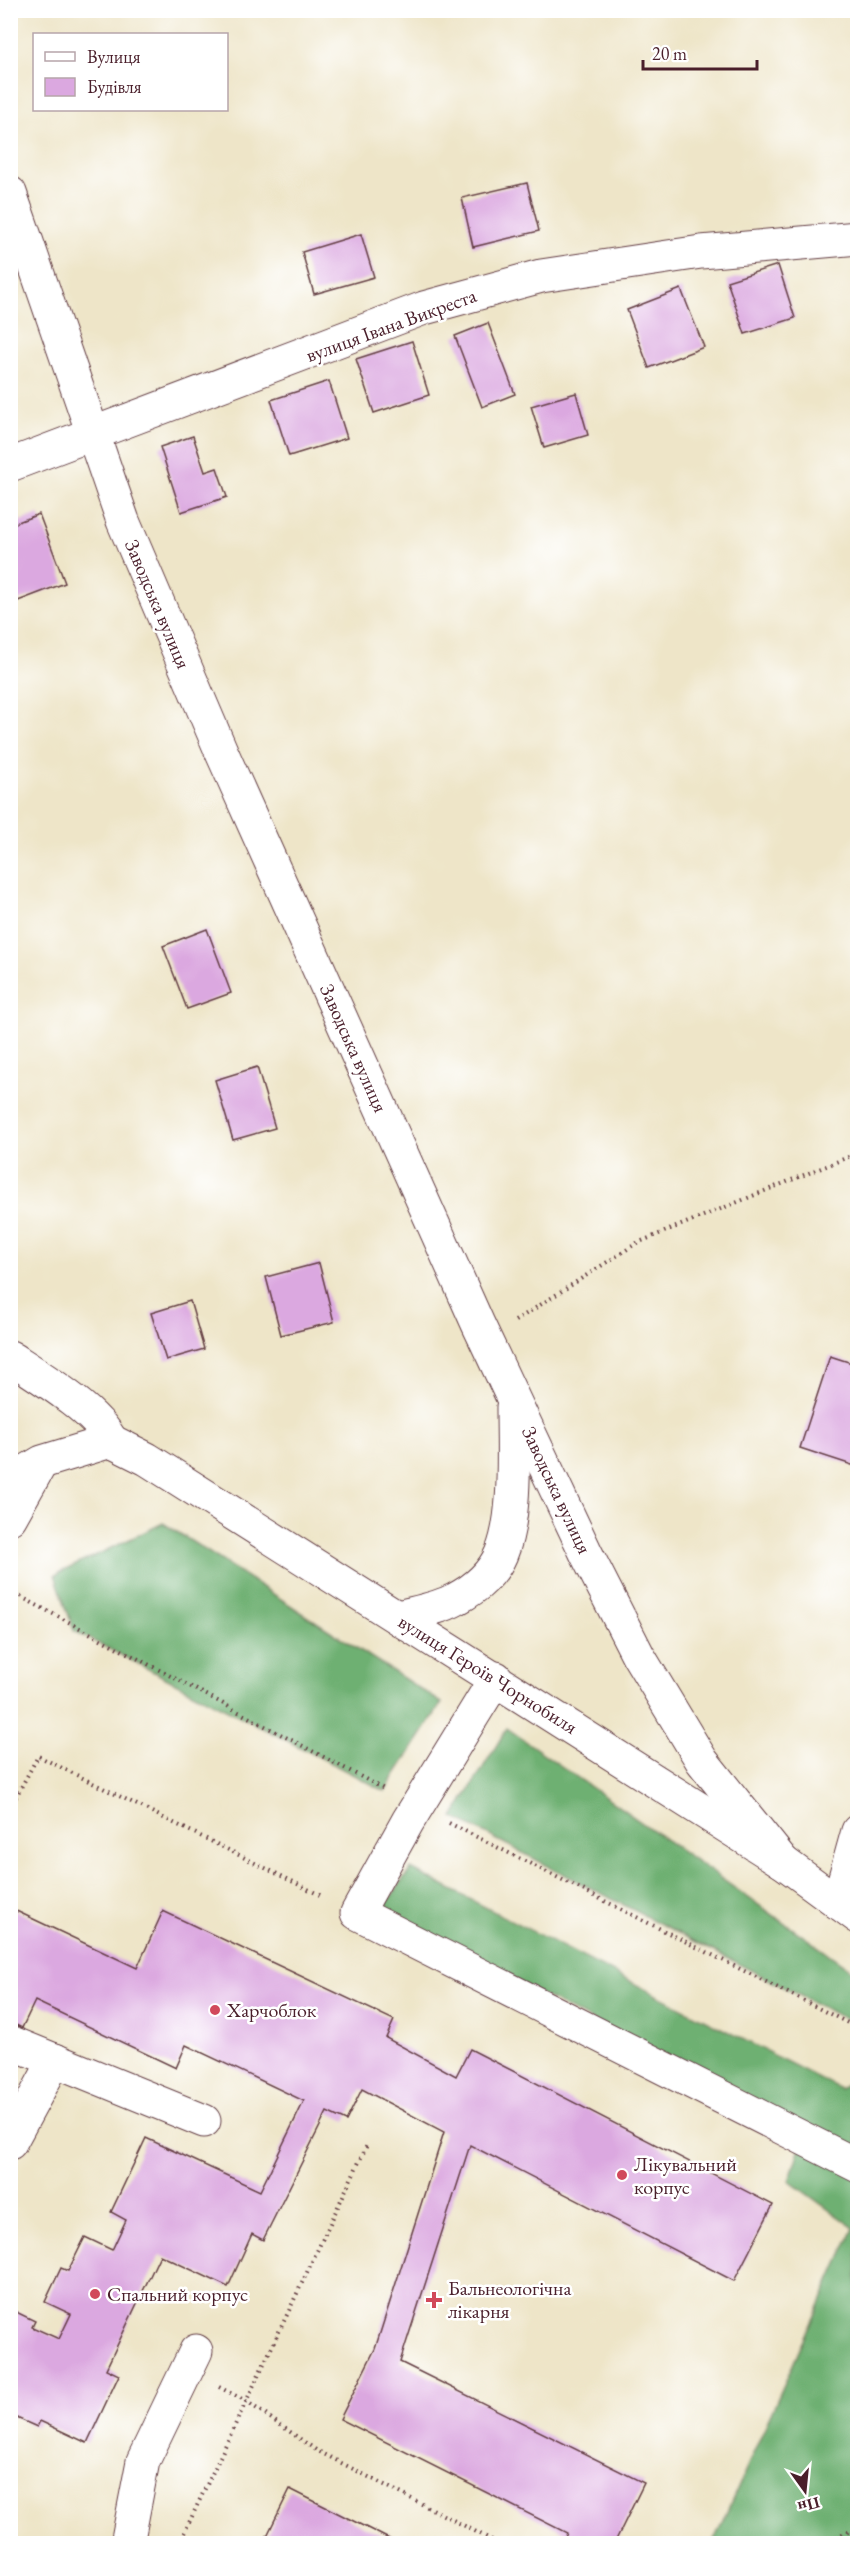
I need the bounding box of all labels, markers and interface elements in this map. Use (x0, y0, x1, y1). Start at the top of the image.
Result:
legend (33, 33, 228, 111)
scale bar (643, 33, 757, 71)
text: 20 m (652, 42, 687, 65)
text: Вулиця (87, 45, 140, 68)
text: Будівля (87, 75, 142, 98)
street label: вулиця Івана Викреста (302, 282, 480, 368)
street label: Заводська вулиця (119, 535, 197, 673)
street label: Заводська вулиця (314, 980, 394, 1116)
street label: Заводська вулиця (516, 1422, 598, 1558)
street label: вулиця Героїв Чорнобиля (394, 1608, 583, 1740)
place label: Харчоблок (226, 1997, 317, 2023)
marker: Харчоблок (208, 2003, 222, 2017)
place label: Лікувальний корпус (634, 2151, 737, 2200)
marker: Лікувальний корпус (615, 2168, 629, 2182)
place label: Бальнеологічна лікарня (448, 2275, 571, 2324)
place label: Спальний корпус (107, 2281, 248, 2307)
marker: Спальний корпус (88, 2287, 102, 2301)
marker: Бальнеологічна лікарня (425, 2291, 443, 2309)
north arrow (775, 2461, 835, 2521)
text: Пн (795, 2492, 822, 2518)

